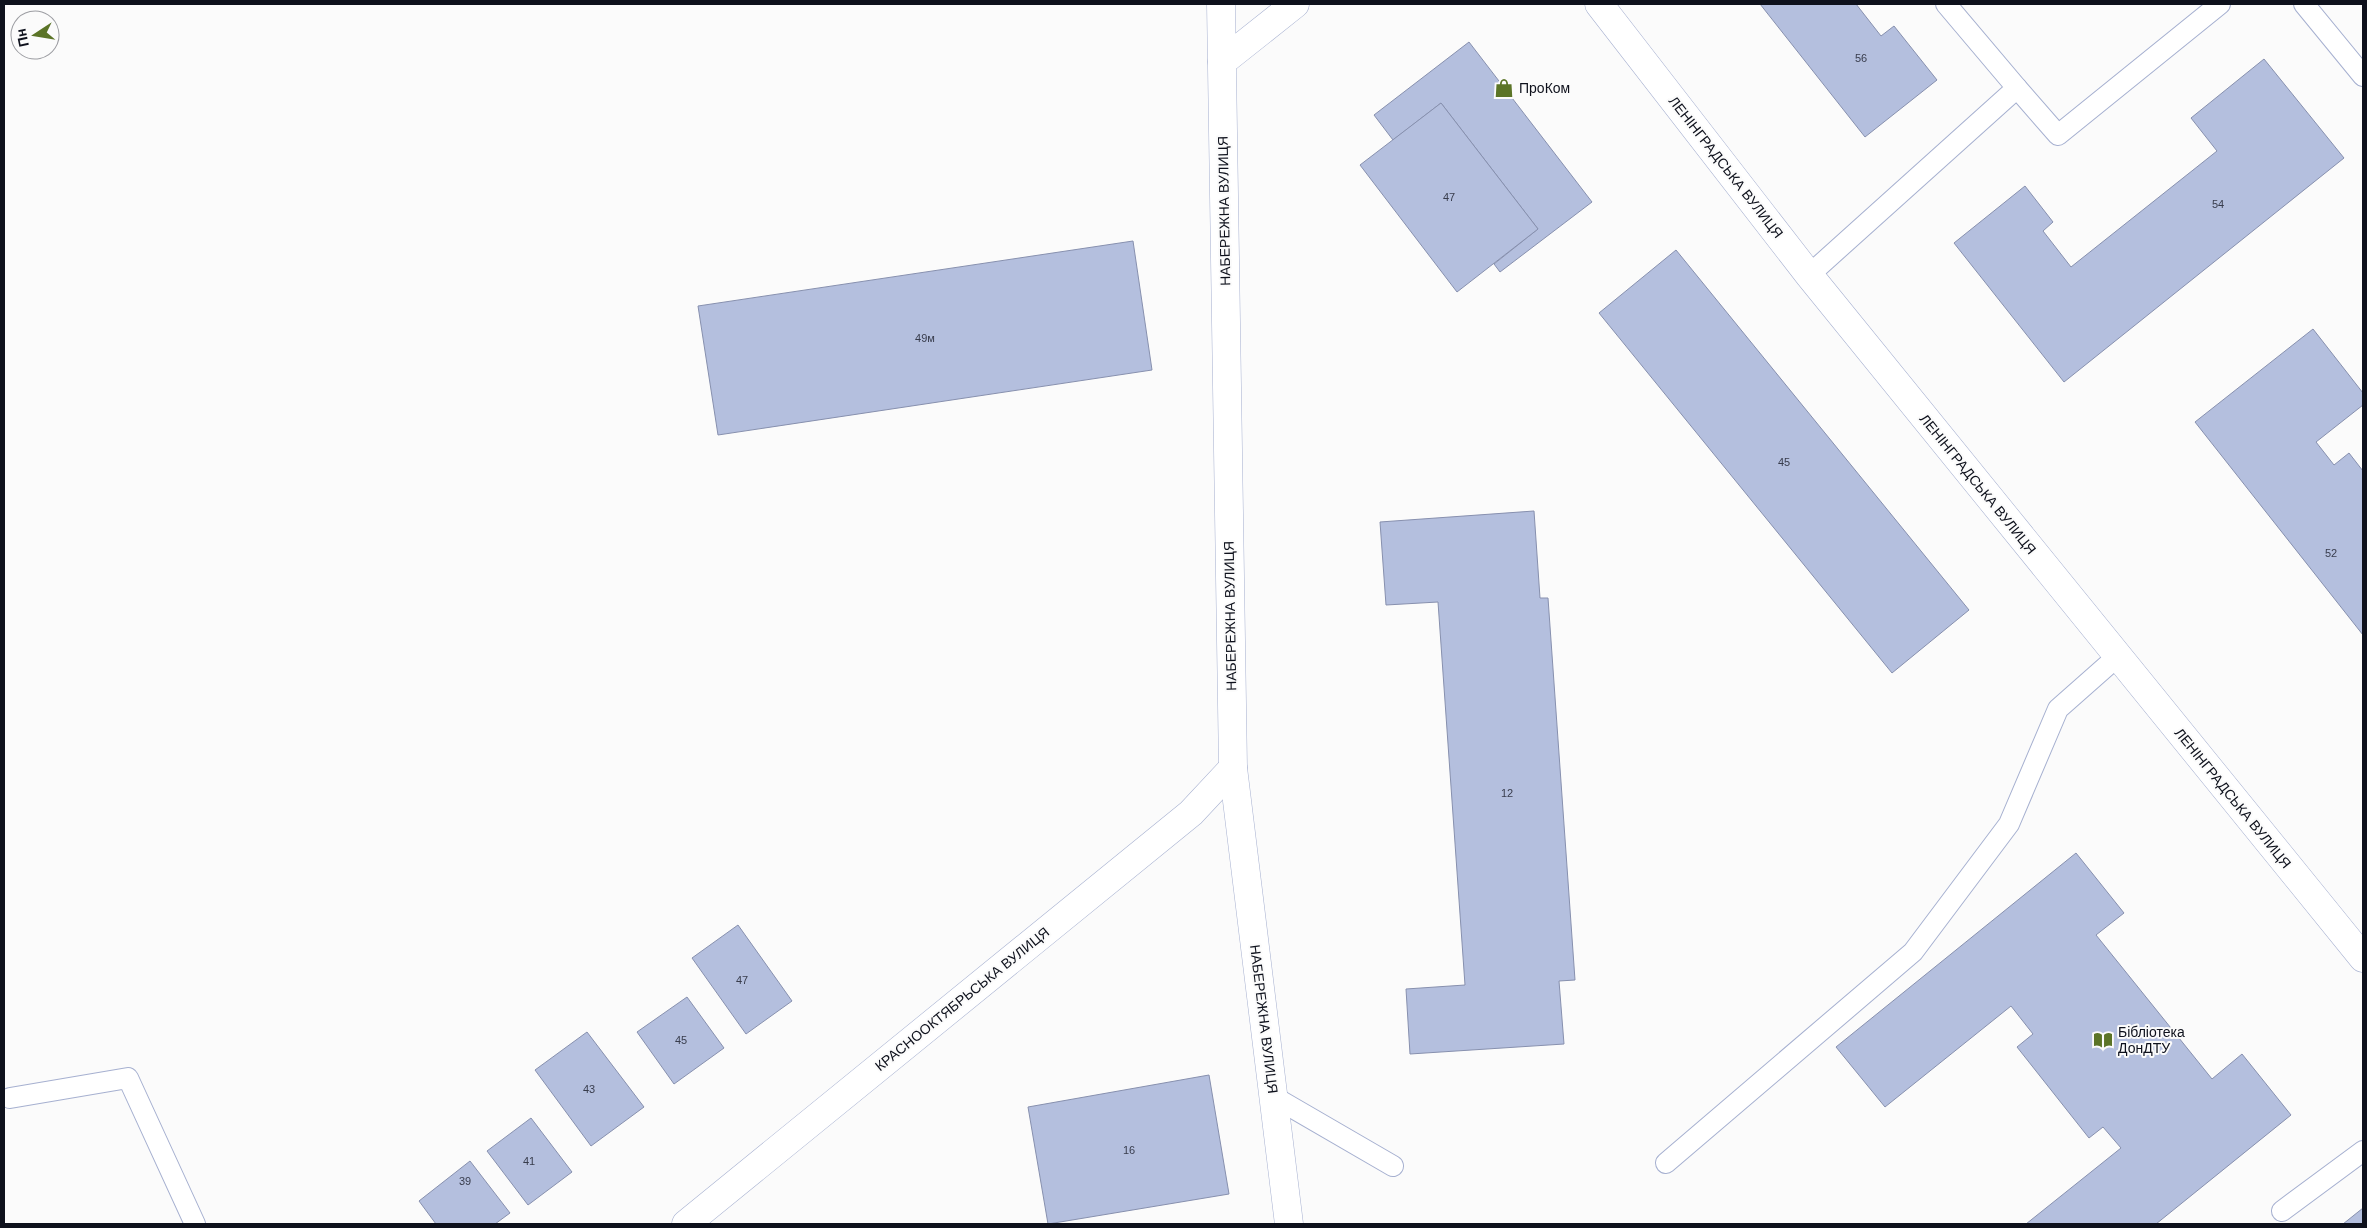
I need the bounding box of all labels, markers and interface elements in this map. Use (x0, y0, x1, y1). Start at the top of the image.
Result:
north arrow (10, 10, 60, 60)
text: Пн (13, 27, 32, 48)
house number: 56 (1855, 52, 1867, 64)
shop icon: ПроКом (1493, 77, 1515, 99)
place label: ПроКом (1519, 80, 1570, 96)
street label: ЛЕНІНГРАДСЬКА ВУЛИЦЯ (1666, 93, 1786, 241)
street label: НАБЕРЕЖНА ВУЛИЦЯ (1215, 136, 1233, 286)
house number: 47 (1443, 191, 1455, 203)
house number: 54 (2212, 198, 2224, 210)
house number: 49м (915, 332, 935, 344)
street label: ЛЕНІНГРАДСЬКА ВУЛИЦЯ (1917, 411, 2039, 557)
house number: 45 (1778, 456, 1790, 468)
street label: НАБЕРЕЖНА ВУЛИЦЯ (1221, 541, 1239, 691)
house number: 52 (2325, 547, 2337, 559)
street label: ЛЕНІНГРАДСЬКА ВУЛИЦЯ (2172, 725, 2294, 871)
house number: 12 (1501, 787, 1513, 799)
street label: КРАСНООКТЯБРЬСЬКА ВУЛИЦЯ (872, 924, 1052, 1074)
street label: НАБЕРЕЖНА ВУЛИЦЯ (1247, 944, 1281, 1094)
house number: 47 (736, 974, 748, 986)
place label: Бібліотека ДонДТУ (2118, 1024, 2185, 1056)
library icon: Бібліотека ДонДТУ (2092, 1029, 2114, 1051)
house number: 45 (675, 1034, 687, 1046)
house number: 43 (583, 1083, 595, 1095)
house number: 16 (1123, 1144, 1135, 1156)
house number: 41 (523, 1155, 535, 1167)
house number: 39 (459, 1175, 471, 1187)

